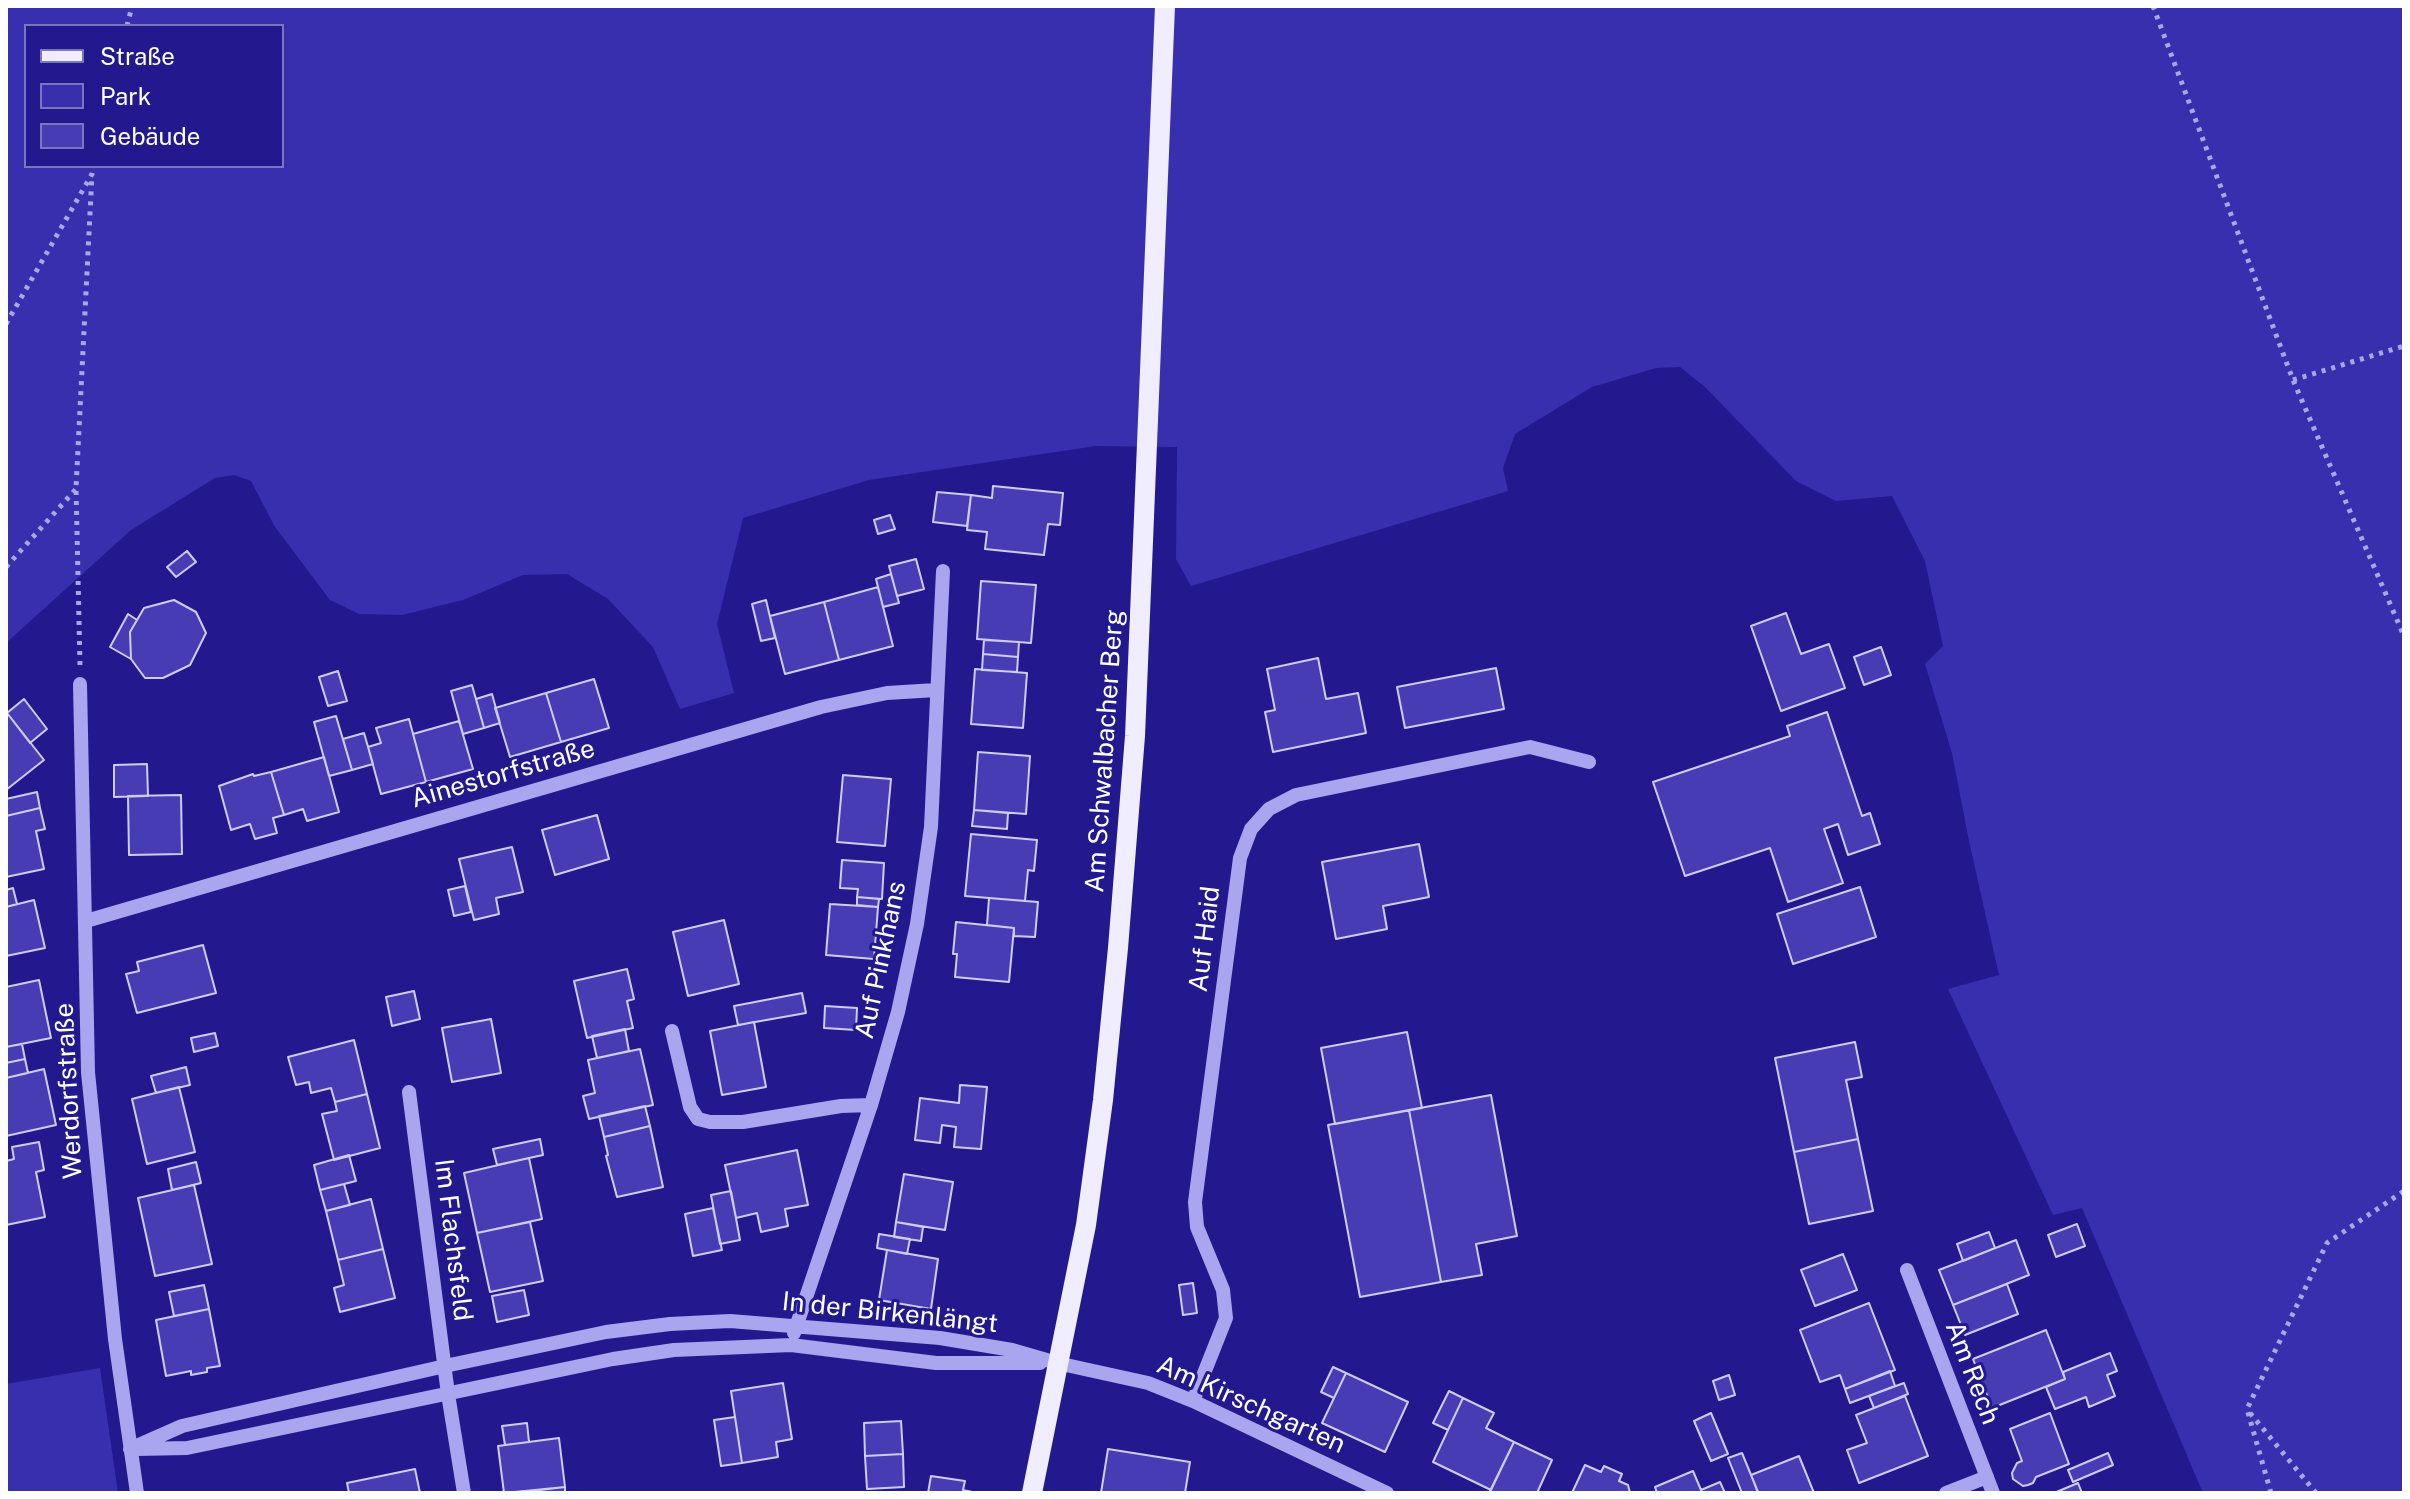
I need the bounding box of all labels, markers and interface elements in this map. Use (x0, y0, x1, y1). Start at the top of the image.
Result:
legend (24, 24, 284, 168)
text: Straße (100, 42, 175, 70)
text: Park (100, 82, 151, 110)
text: Gebäude (100, 122, 200, 150)
street label: Am Schwalbacher Berg (1080, 609, 1130, 893)
street label: Ainestorfstraße (408, 733, 598, 815)
street label: Auf Pinkhans (849, 878, 913, 1042)
street label: Auf Haid (1183, 884, 1227, 994)
street label: Werdorfstraße (49, 1002, 89, 1180)
street label: Im Flachsfeld (428, 1157, 478, 1323)
street label: In der Birkenlängt (781, 1286, 999, 1340)
street label: Am Rech (1938, 1317, 2006, 1429)
street label: Am Kirschgarten (1152, 1349, 1350, 1461)

